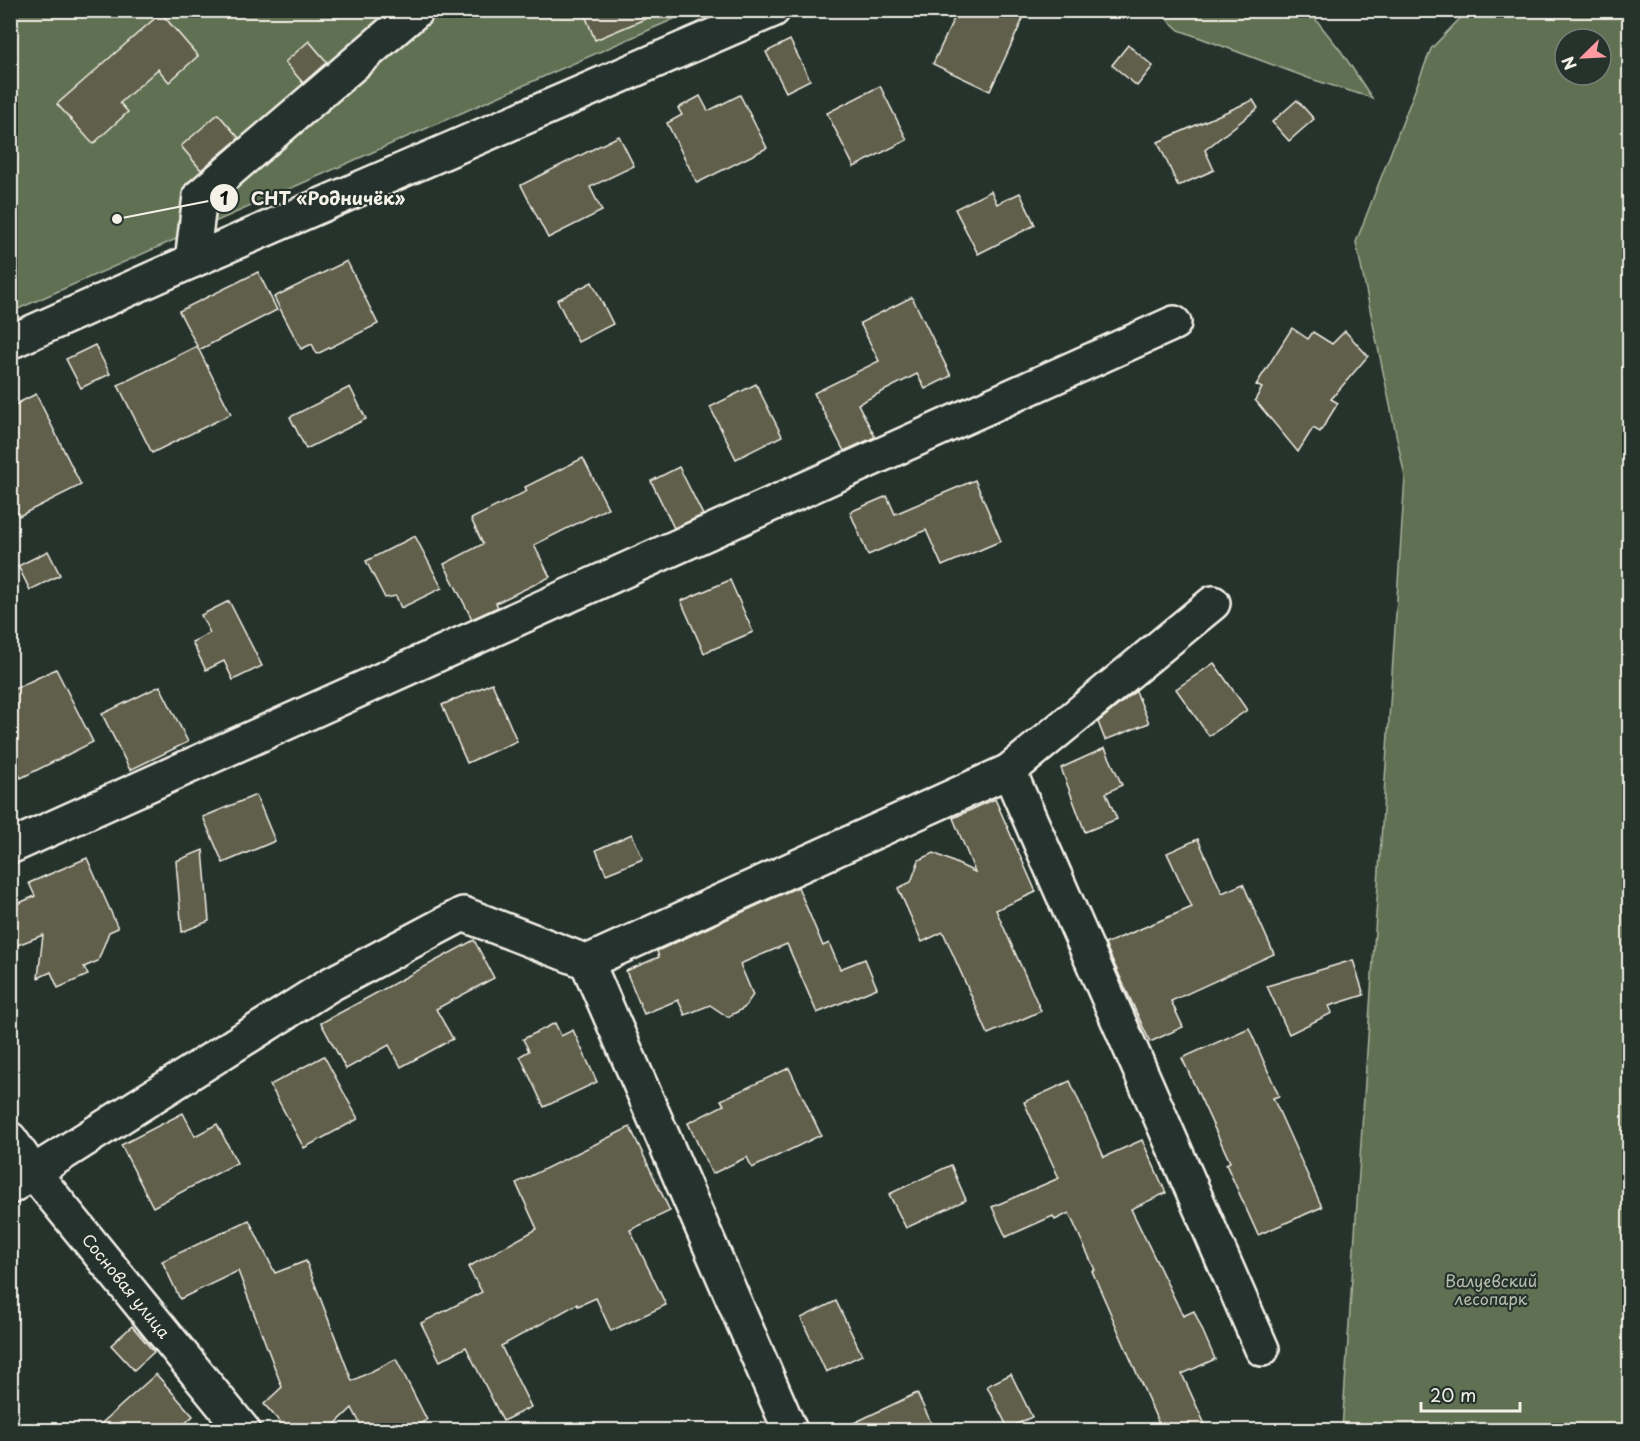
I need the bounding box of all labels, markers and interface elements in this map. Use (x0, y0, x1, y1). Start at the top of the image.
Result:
north arrow (1553, 27, 1613, 87)
text: N (1555, 53, 1582, 74)
callout: СНТ «Родничёк» (209, 180, 417, 216)
text: 1 (220, 184, 229, 211)
text: СНТ «Родничёк» (251, 184, 406, 211)
street label: Сосновая улица (77, 1228, 177, 1343)
park label: Валуевский лесопарк (1445, 1268, 1537, 1310)
scale bar (1421, 1375, 1520, 1413)
text: 20 m (1430, 1381, 1476, 1408)

